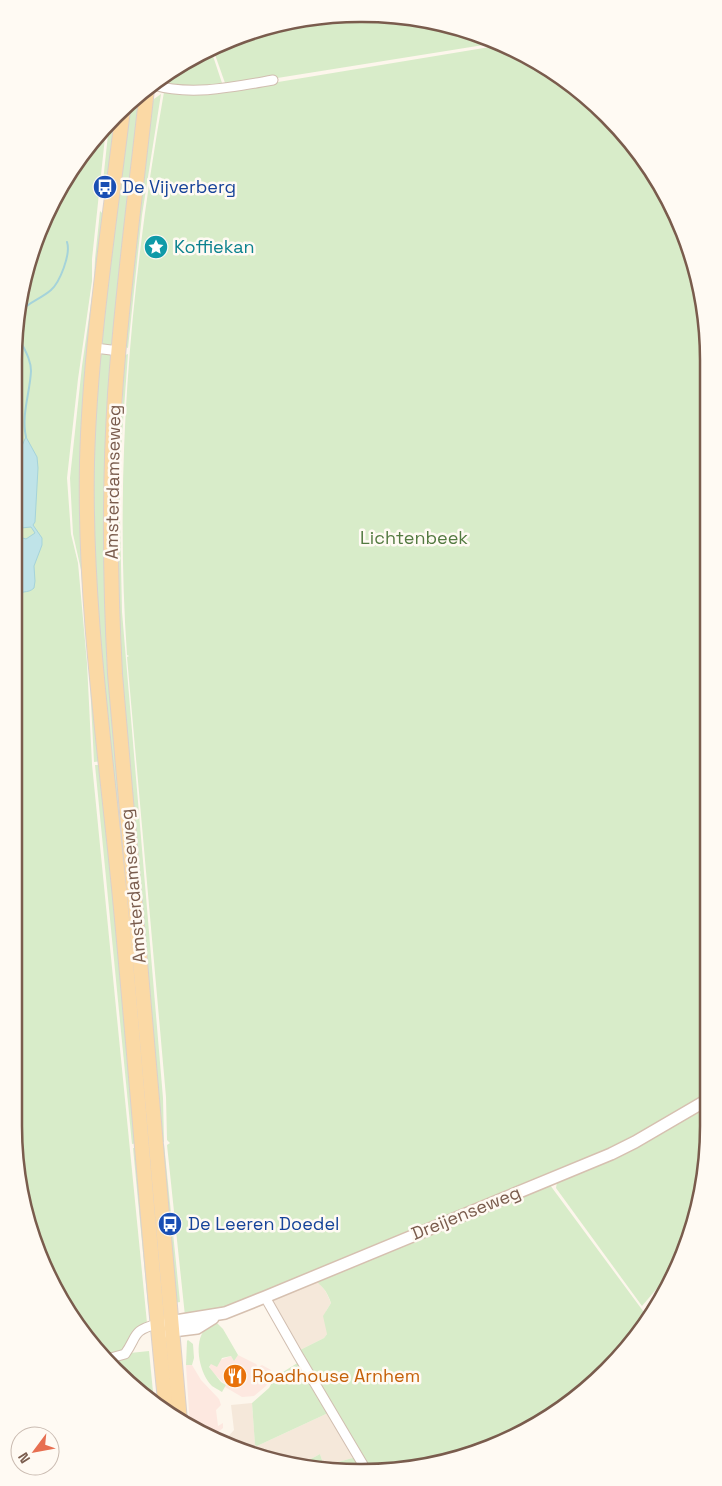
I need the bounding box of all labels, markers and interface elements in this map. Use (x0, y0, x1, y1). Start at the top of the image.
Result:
bus stop icon: De Vijverberg (92, 174, 118, 200)
place label: De Vijverberg (122, 175, 236, 198)
place icon: Koffiekan (143, 234, 169, 260)
place label: Koffiekan (174, 235, 255, 258)
street label: Amsterdamseweg (100, 404, 125, 560)
park label: Lichtenbeek (360, 526, 468, 549)
street label: Amsterdamseweg (114, 808, 151, 964)
street label: Dreijenseweg (408, 1180, 524, 1245)
bus stop icon: De Leeren Doedel (157, 1211, 183, 1237)
place label: De Leeren Doedel (188, 1212, 339, 1235)
restaurant icon: Roadhouse Arnhem (222, 1363, 248, 1389)
place label: Roadhouse Arnhem (252, 1364, 420, 1387)
north arrow (10, 1426, 60, 1476)
text: N (14, 1449, 34, 1467)

